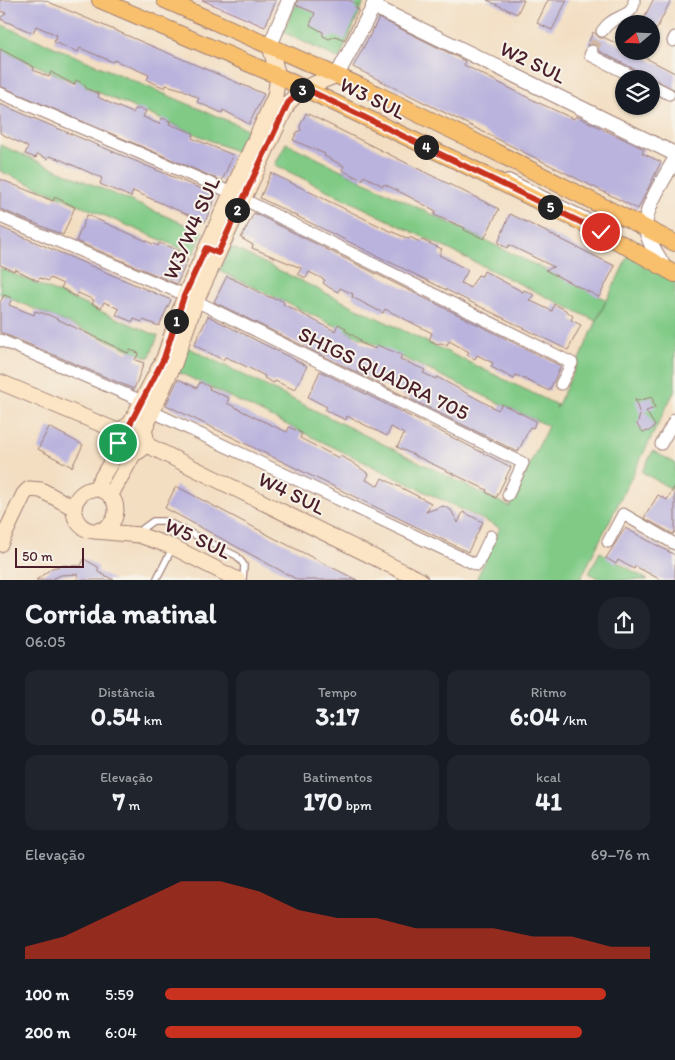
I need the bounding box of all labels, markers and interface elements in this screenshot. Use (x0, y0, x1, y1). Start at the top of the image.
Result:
north arrow (615, 15, 660, 60)
map controls (615, 15, 660, 115)
street label: W2 SUL (496, 35, 570, 89)
button: layers (615, 70, 660, 115)
street label: W3 SUL (336, 71, 410, 125)
pin: 3 (290, 78, 314, 102)
text: 3 (299, 82, 306, 99)
pin: 4 (414, 134, 438, 160)
text: 4 (422, 139, 431, 156)
street label: W3/W4 SUL (157, 172, 225, 283)
pin: 5 (538, 194, 562, 220)
pin: 2 (224, 198, 250, 222)
text: 5 (547, 199, 554, 216)
text: 2 (234, 202, 241, 219)
pin (580, 211, 622, 253)
icon: check (587, 218, 615, 246)
pin: 1 (164, 308, 188, 334)
text: 1 (173, 313, 180, 330)
street label: SHIGS QUADRA 705 (295, 321, 473, 425)
pin (97, 422, 139, 464)
icon: arrive (104, 429, 132, 457)
street label: W4 SUL (254, 466, 330, 520)
street label: W5 SUL (161, 512, 235, 564)
scale bar (15, 545, 84, 568)
text: 50 m (22, 548, 53, 565)
text: Corrida matinal (25, 596, 216, 630)
button: share (598, 597, 650, 649)
text: 06:05 (25, 632, 66, 651)
text: Distância (98, 684, 155, 701)
text: Tempo (318, 684, 357, 701)
text: Ritmo (531, 684, 566, 701)
text: 0.54 (91, 701, 141, 731)
text: 3:17 (316, 701, 359, 731)
text: 6:04 (510, 701, 560, 731)
text: km (141, 712, 162, 729)
text: /km (560, 712, 587, 729)
text: Elevação (100, 769, 153, 786)
text: Batimentos (303, 769, 372, 786)
text: kcal (536, 769, 561, 786)
text: 7 (113, 786, 125, 816)
text: 170 (303, 786, 343, 816)
text: 41 (535, 786, 562, 816)
text: m (125, 797, 140, 814)
text: bpm (343, 797, 372, 814)
text: Elevação (25, 845, 85, 864)
text: 69–76 m (591, 845, 650, 864)
text: 100 m (25, 985, 69, 1004)
text: 5:59 (105, 985, 134, 1004)
text: 200 m (25, 1023, 70, 1042)
text: 6:04 (105, 1023, 137, 1042)

